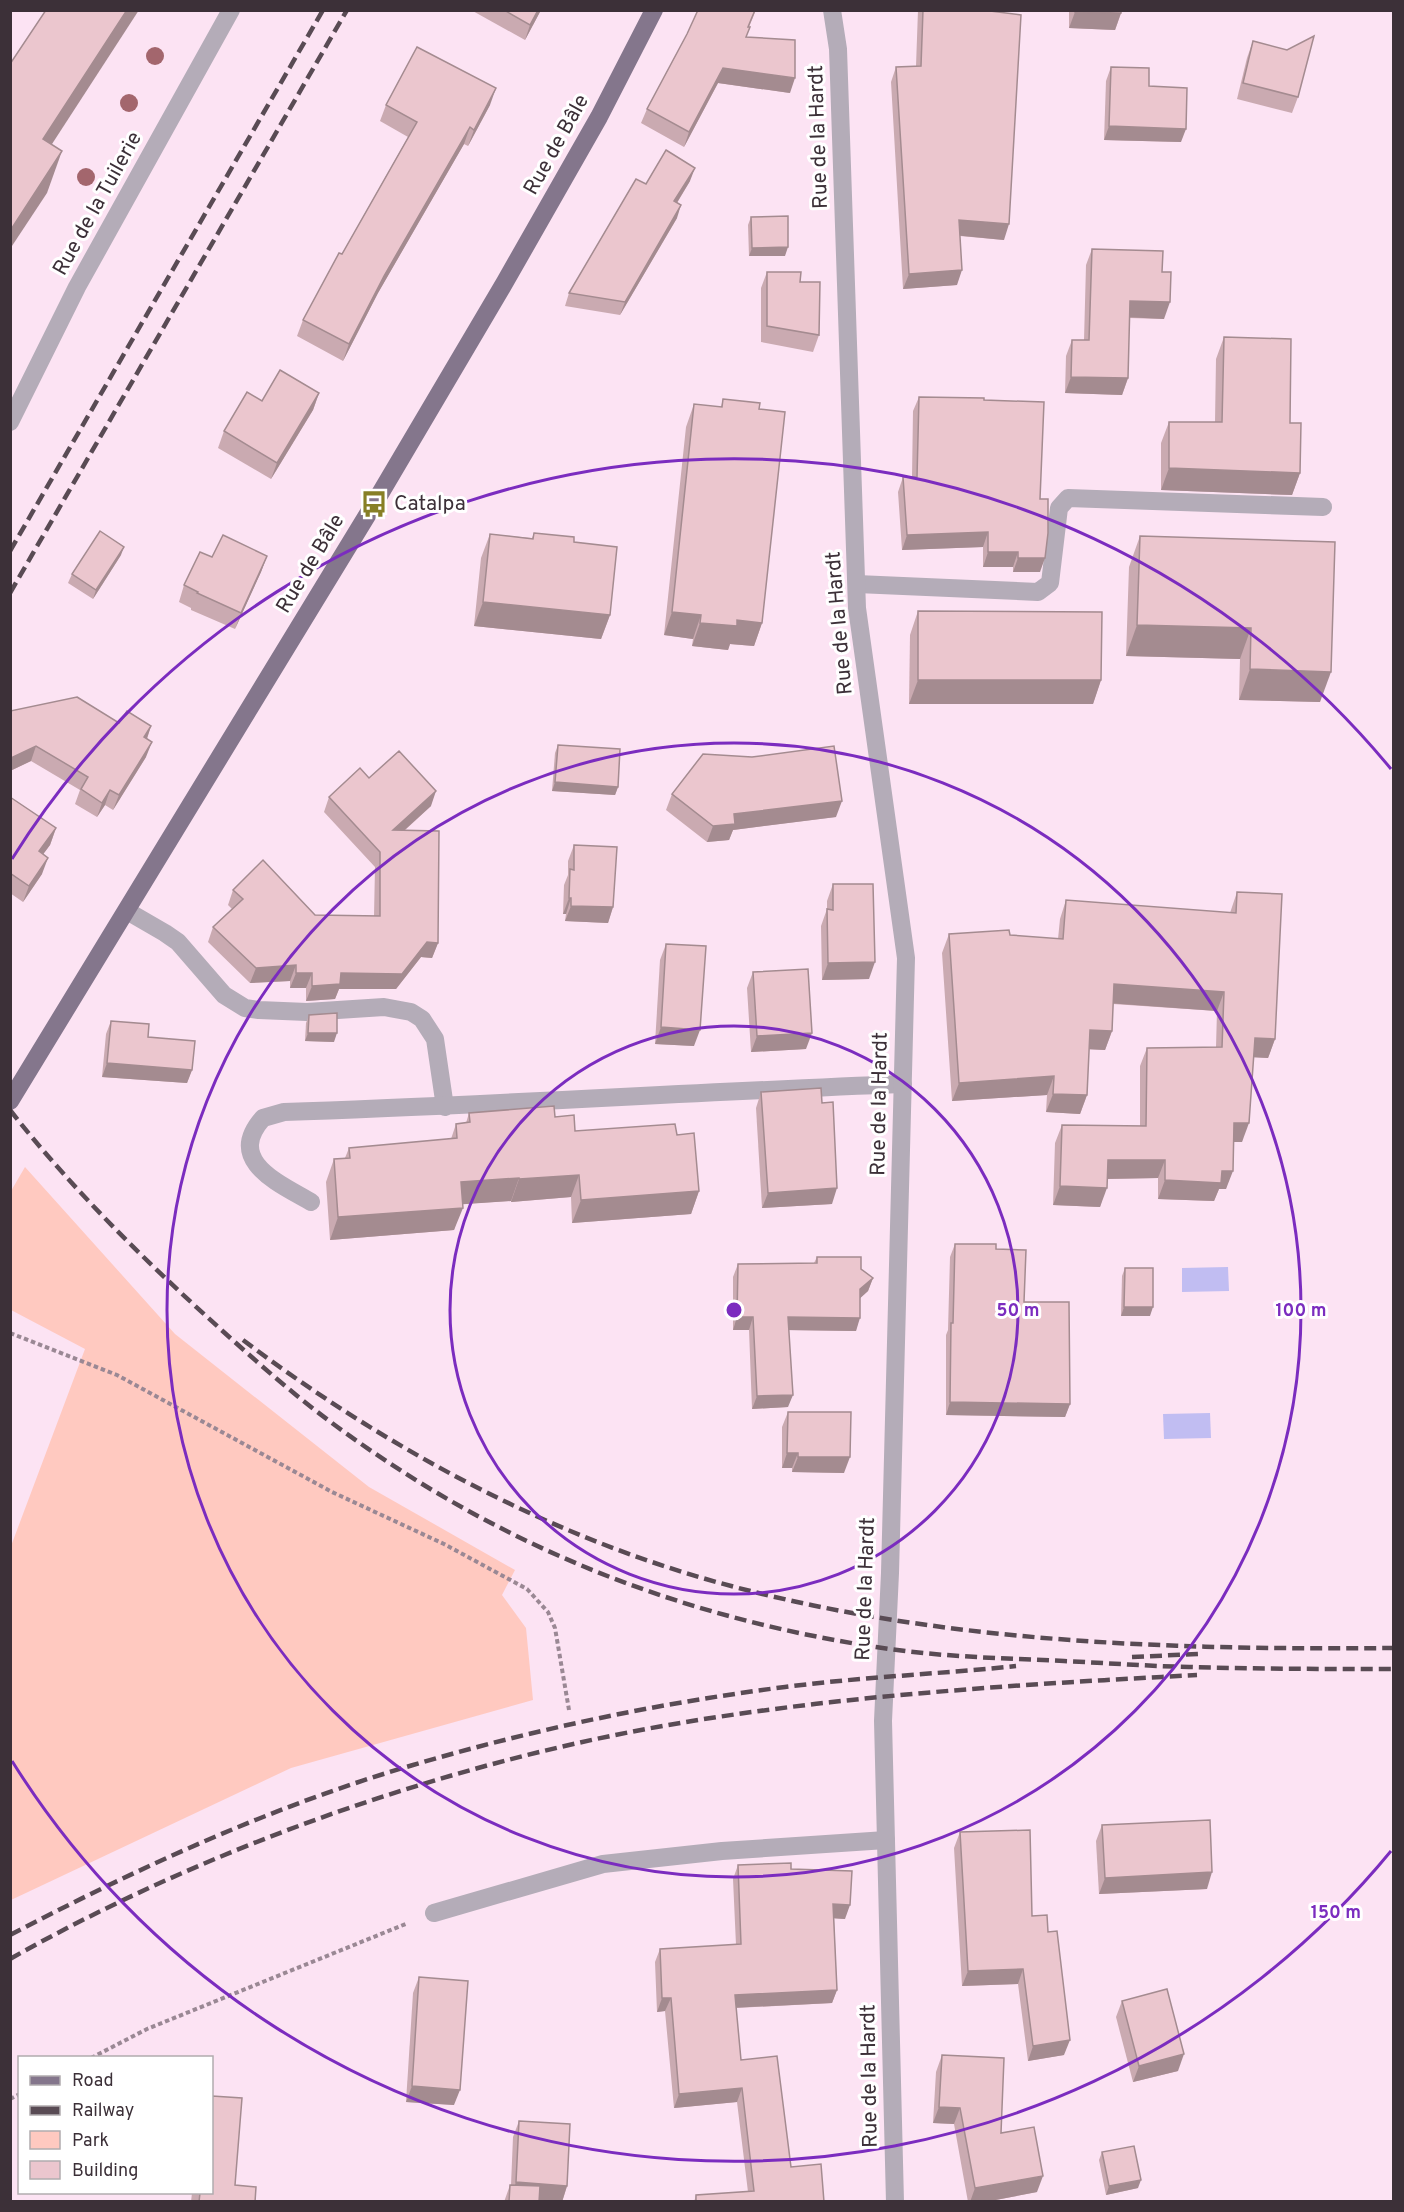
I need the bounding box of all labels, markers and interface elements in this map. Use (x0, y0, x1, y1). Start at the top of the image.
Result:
street label: Rue de la Hardt (803, 65, 835, 209)
street label: Rue de Bâle (518, 90, 596, 200)
street label: Rue de la Tuilerie (47, 127, 149, 281)
bus stop icon: Catalpa (359, 489, 389, 519)
place label: Catalpa (394, 491, 466, 518)
street label: Rue de Bâle (271, 509, 351, 619)
street label: Rue de la Hardt (820, 550, 860, 696)
street label: Rue de la Hardt (865, 1032, 895, 1176)
centre of rings (724, 1300, 744, 1320)
text: 50 m (996, 1300, 1040, 1323)
text: 100 m (1275, 1300, 1327, 1323)
street label: Rue de la Hardt (850, 1517, 882, 1661)
text: 150 m (1311, 1902, 1361, 1925)
street label: Rue de la Hardt (855, 2004, 885, 2148)
legend (18, 2056, 213, 2194)
text: Road (72, 2070, 114, 2093)
text: Railway (72, 2100, 134, 2123)
text: Park (72, 2130, 109, 2153)
text: Building (72, 2160, 138, 2183)

